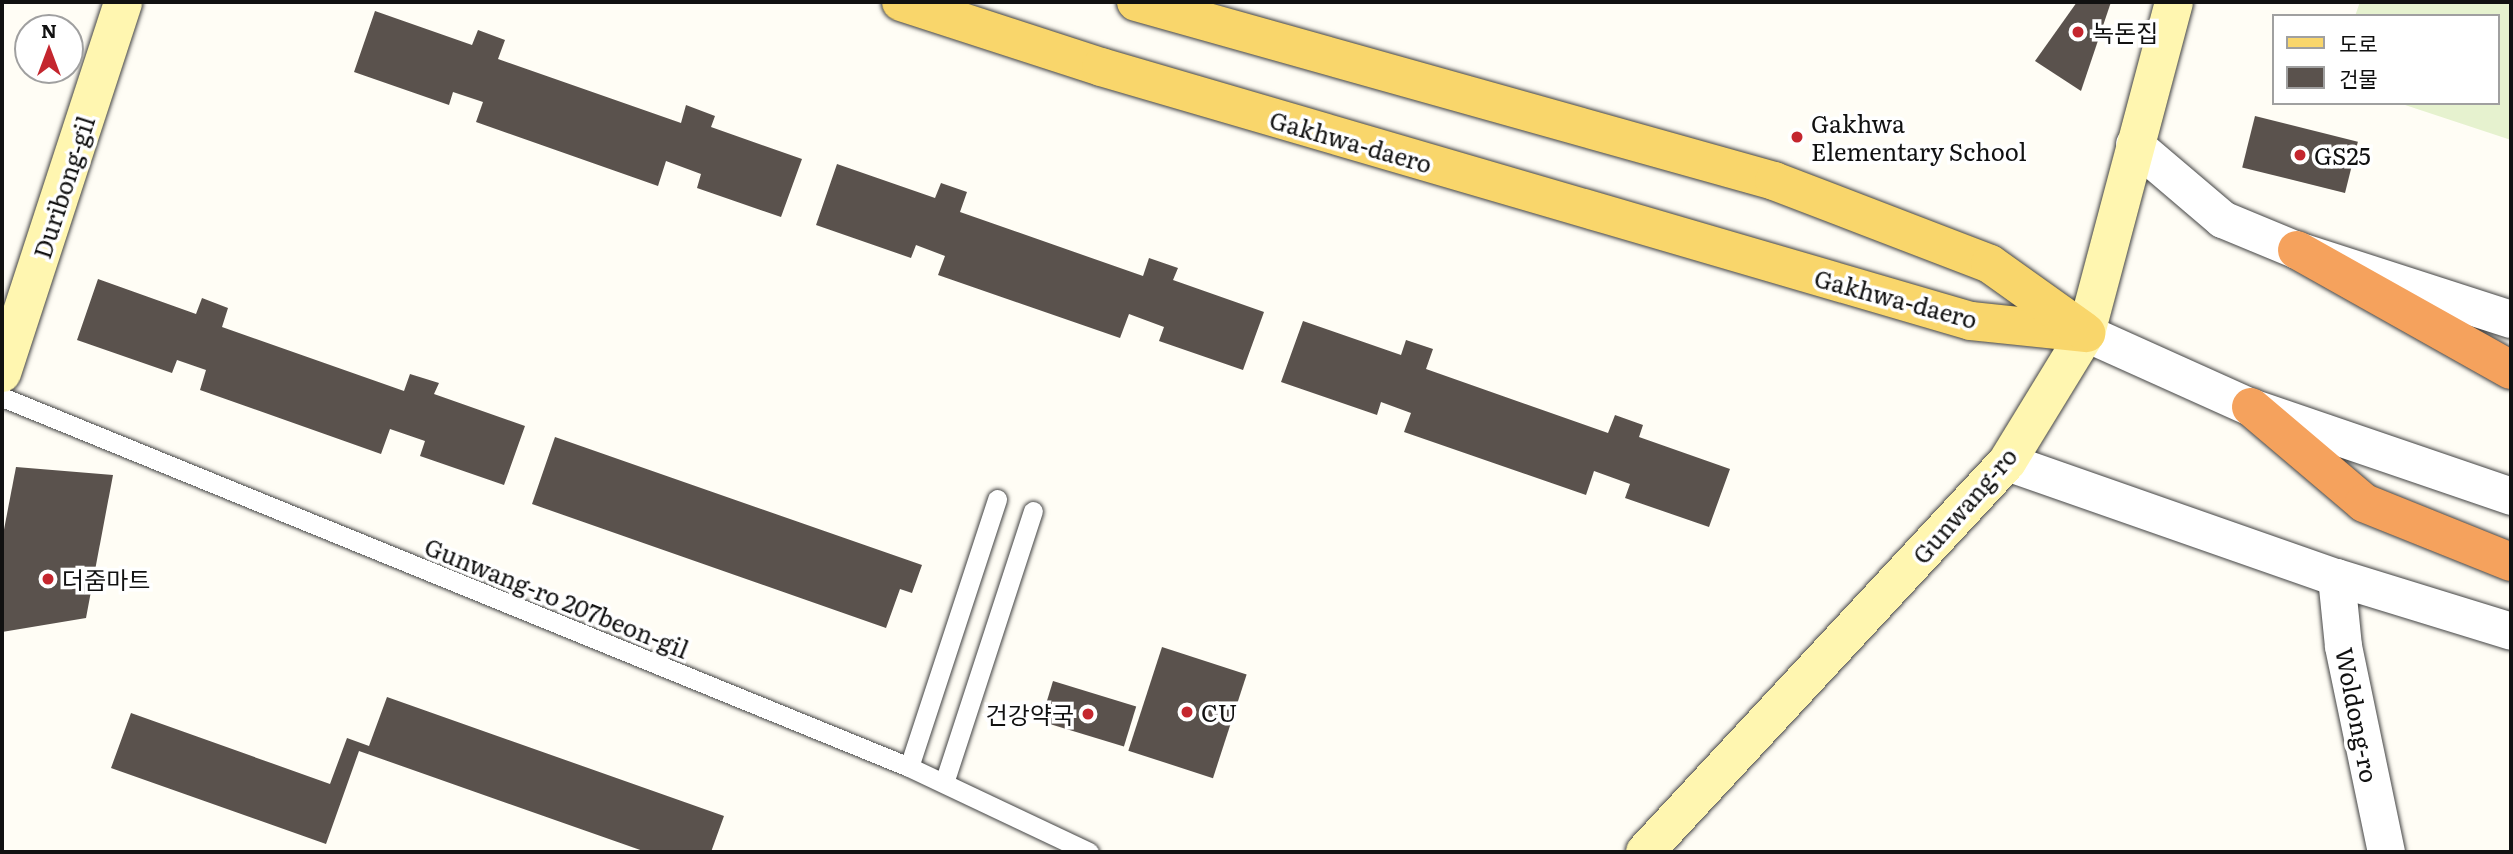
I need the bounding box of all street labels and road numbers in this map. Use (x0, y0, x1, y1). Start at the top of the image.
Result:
street label: Gakhwa-daero (1267, 104, 1435, 178)
street label: Duribong-gil (26, 112, 100, 262)
street label: Gakhwa-daero (1811, 262, 1981, 334)
street label: Gunwang-ro (1906, 441, 2022, 569)
street label: Gunwang-ro 207beon-gil (421, 531, 693, 663)
street label: Woldong-ro (2331, 645, 2385, 785)

